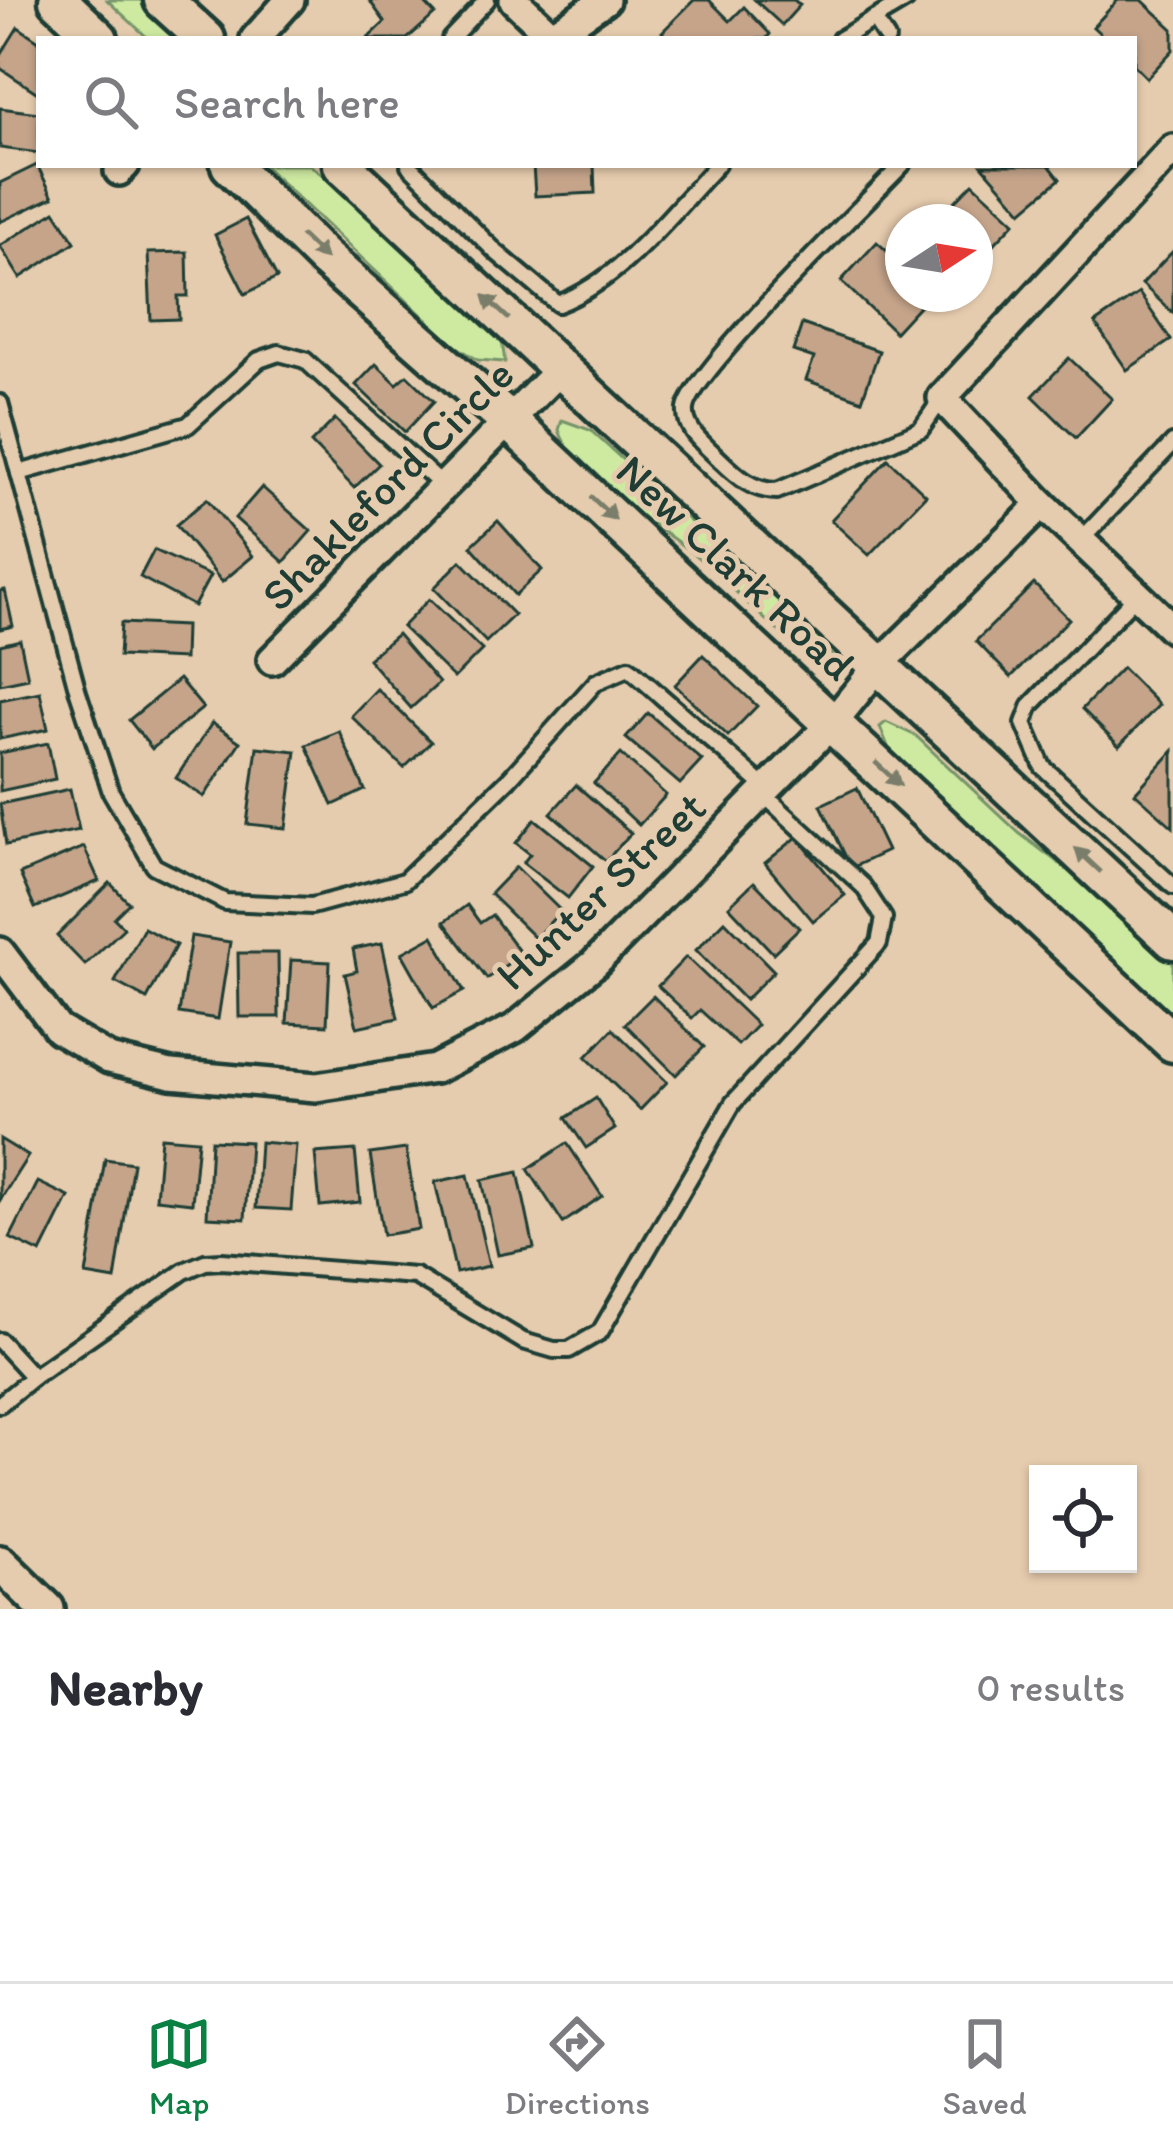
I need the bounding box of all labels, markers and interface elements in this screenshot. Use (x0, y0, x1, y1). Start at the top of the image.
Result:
search box (36, 36, 1137, 168)
icon: search (78, 69, 144, 135)
text: Search here (174, 75, 400, 129)
north arrow (885, 204, 993, 312)
one-way arrow (299, 233, 327, 261)
one-way arrow (481, 294, 510, 321)
street label: Shakleford Circle (250, 347, 524, 621)
street label: New Clark Road (606, 443, 866, 691)
one-way arrow (588, 494, 617, 521)
one-way arrow (873, 760, 902, 788)
street label: Hunter Street (484, 779, 716, 1001)
one-way arrow (1073, 847, 1102, 874)
map controls (1029, 1465, 1137, 1573)
button: locate (1029, 1465, 1137, 1573)
text: Nearby (48, 1657, 203, 1718)
text: 0 results (976, 1664, 1125, 1711)
tab: Map (146, 2011, 212, 2122)
tab: Directions (505, 2011, 650, 2122)
tab: Saved (943, 2011, 1027, 2122)

